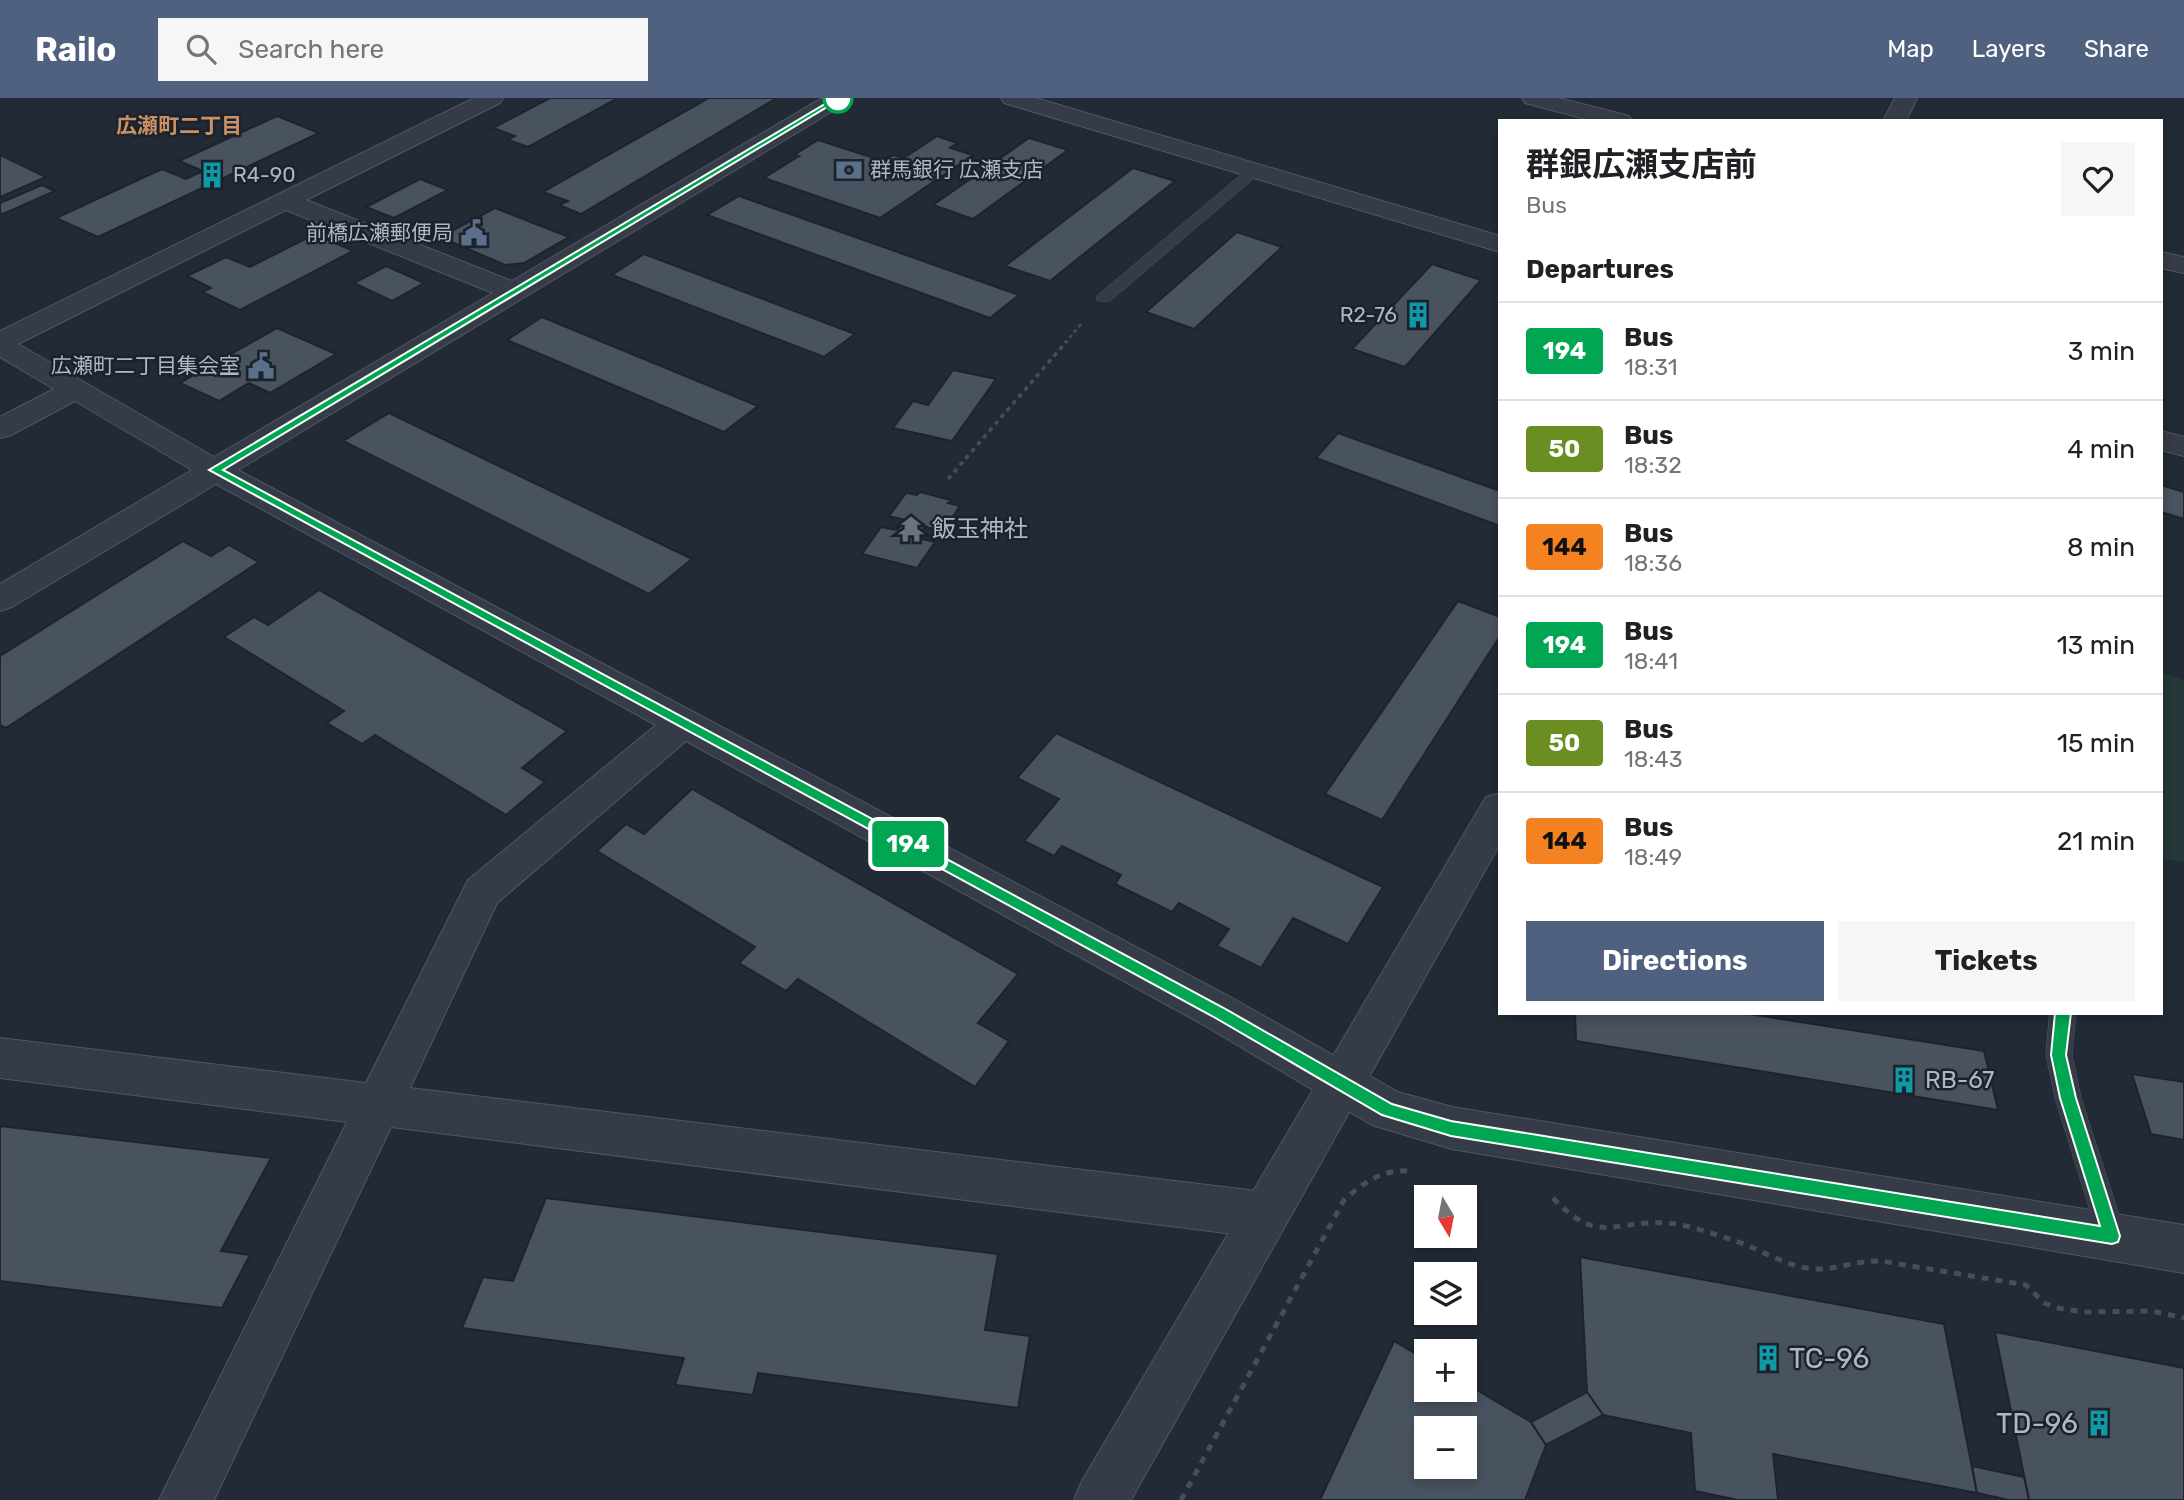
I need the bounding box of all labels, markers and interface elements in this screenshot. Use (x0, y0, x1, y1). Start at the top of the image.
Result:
search box (158, 18, 648, 81)
text: Railo (35, 30, 116, 69)
icon: search (182, 30, 220, 68)
text: Search here (238, 34, 384, 65)
text: Map (1887, 35, 1934, 63)
text: Layers (1972, 35, 2046, 63)
text: Share (2084, 35, 2149, 63)
unlabelled marker (823, 83, 853, 113)
district label: 広瀬町二丁目 (116, 113, 242, 138)
button: heart (2061, 142, 2135, 216)
text: 群銀広瀬支店前 (1526, 145, 1757, 184)
bank icon: 群馬銀行 広瀬支店 (834, 155, 864, 185)
place label: 群馬銀行 広瀬支店 (870, 157, 1043, 182)
building icon: R4-90 (197, 160, 227, 190)
place label: R4-90 (233, 162, 295, 187)
text: Bus (1526, 191, 1567, 219)
public building icon: 前橋広瀬郵便局 (459, 218, 489, 248)
place label: 前橋広瀬郵便局 (306, 220, 453, 245)
text: Departures (1526, 254, 1674, 285)
building icon: R2-76 (1403, 300, 1433, 330)
place label: R2-76 (1340, 302, 1397, 327)
text: Bus (1624, 322, 1673, 353)
text: 3 min (2068, 336, 2135, 367)
text: 194 (1543, 337, 1586, 365)
public building icon: 広瀬町二丁目集会室 (246, 351, 276, 381)
place label: 広瀬町二丁目集会室 (51, 353, 240, 378)
text: 18:31 (1624, 353, 1678, 381)
text: Bus (1624, 420, 1673, 451)
text: 4 min (2067, 434, 2135, 465)
text: 50 (1549, 435, 1580, 463)
text: 18:32 (1624, 451, 1682, 479)
temple icon: 飯玉神社 (896, 514, 926, 544)
place label: 飯玉神社 (932, 515, 1028, 543)
text: Bus (1624, 518, 1673, 549)
text: 8 min (2067, 532, 2135, 563)
text: 144 (1542, 533, 1587, 561)
text: 18:36 (1624, 549, 1682, 577)
text: Bus (1624, 616, 1673, 647)
text: 13 min (2057, 630, 2135, 661)
text: 194 (1543, 631, 1586, 659)
text: 18:41 (1624, 647, 1678, 675)
text: Bus (1624, 714, 1673, 745)
text: 15 min (2057, 728, 2135, 759)
text: 50 (1549, 729, 1580, 757)
text: 18:43 (1624, 745, 1682, 773)
text: Bus (1624, 812, 1673, 843)
line badge: 194 (868, 821, 948, 867)
text: 21 min (2057, 826, 2135, 857)
text: 144 (1542, 827, 1587, 855)
text: 194 (886, 830, 930, 858)
text: 18:49 (1624, 843, 1682, 871)
button: Directions (1526, 921, 1824, 1001)
button: Tickets (1838, 921, 2135, 1001)
building icon: RB-67 (1889, 1065, 1919, 1095)
place label: RB-67 (1925, 1066, 1994, 1094)
north arrow (1414, 1185, 1477, 1248)
map controls (1414, 1185, 1477, 1479)
button: layers (1414, 1262, 1477, 1325)
button: + (1414, 1339, 1477, 1402)
place label: TC-96 (1789, 1342, 1869, 1375)
building icon: TC-96 (1753, 1343, 1783, 1373)
place label: TD-96 (1996, 1407, 2078, 1440)
building icon: TD-96 (2084, 1408, 2114, 1438)
button: − (1414, 1416, 1477, 1479)

